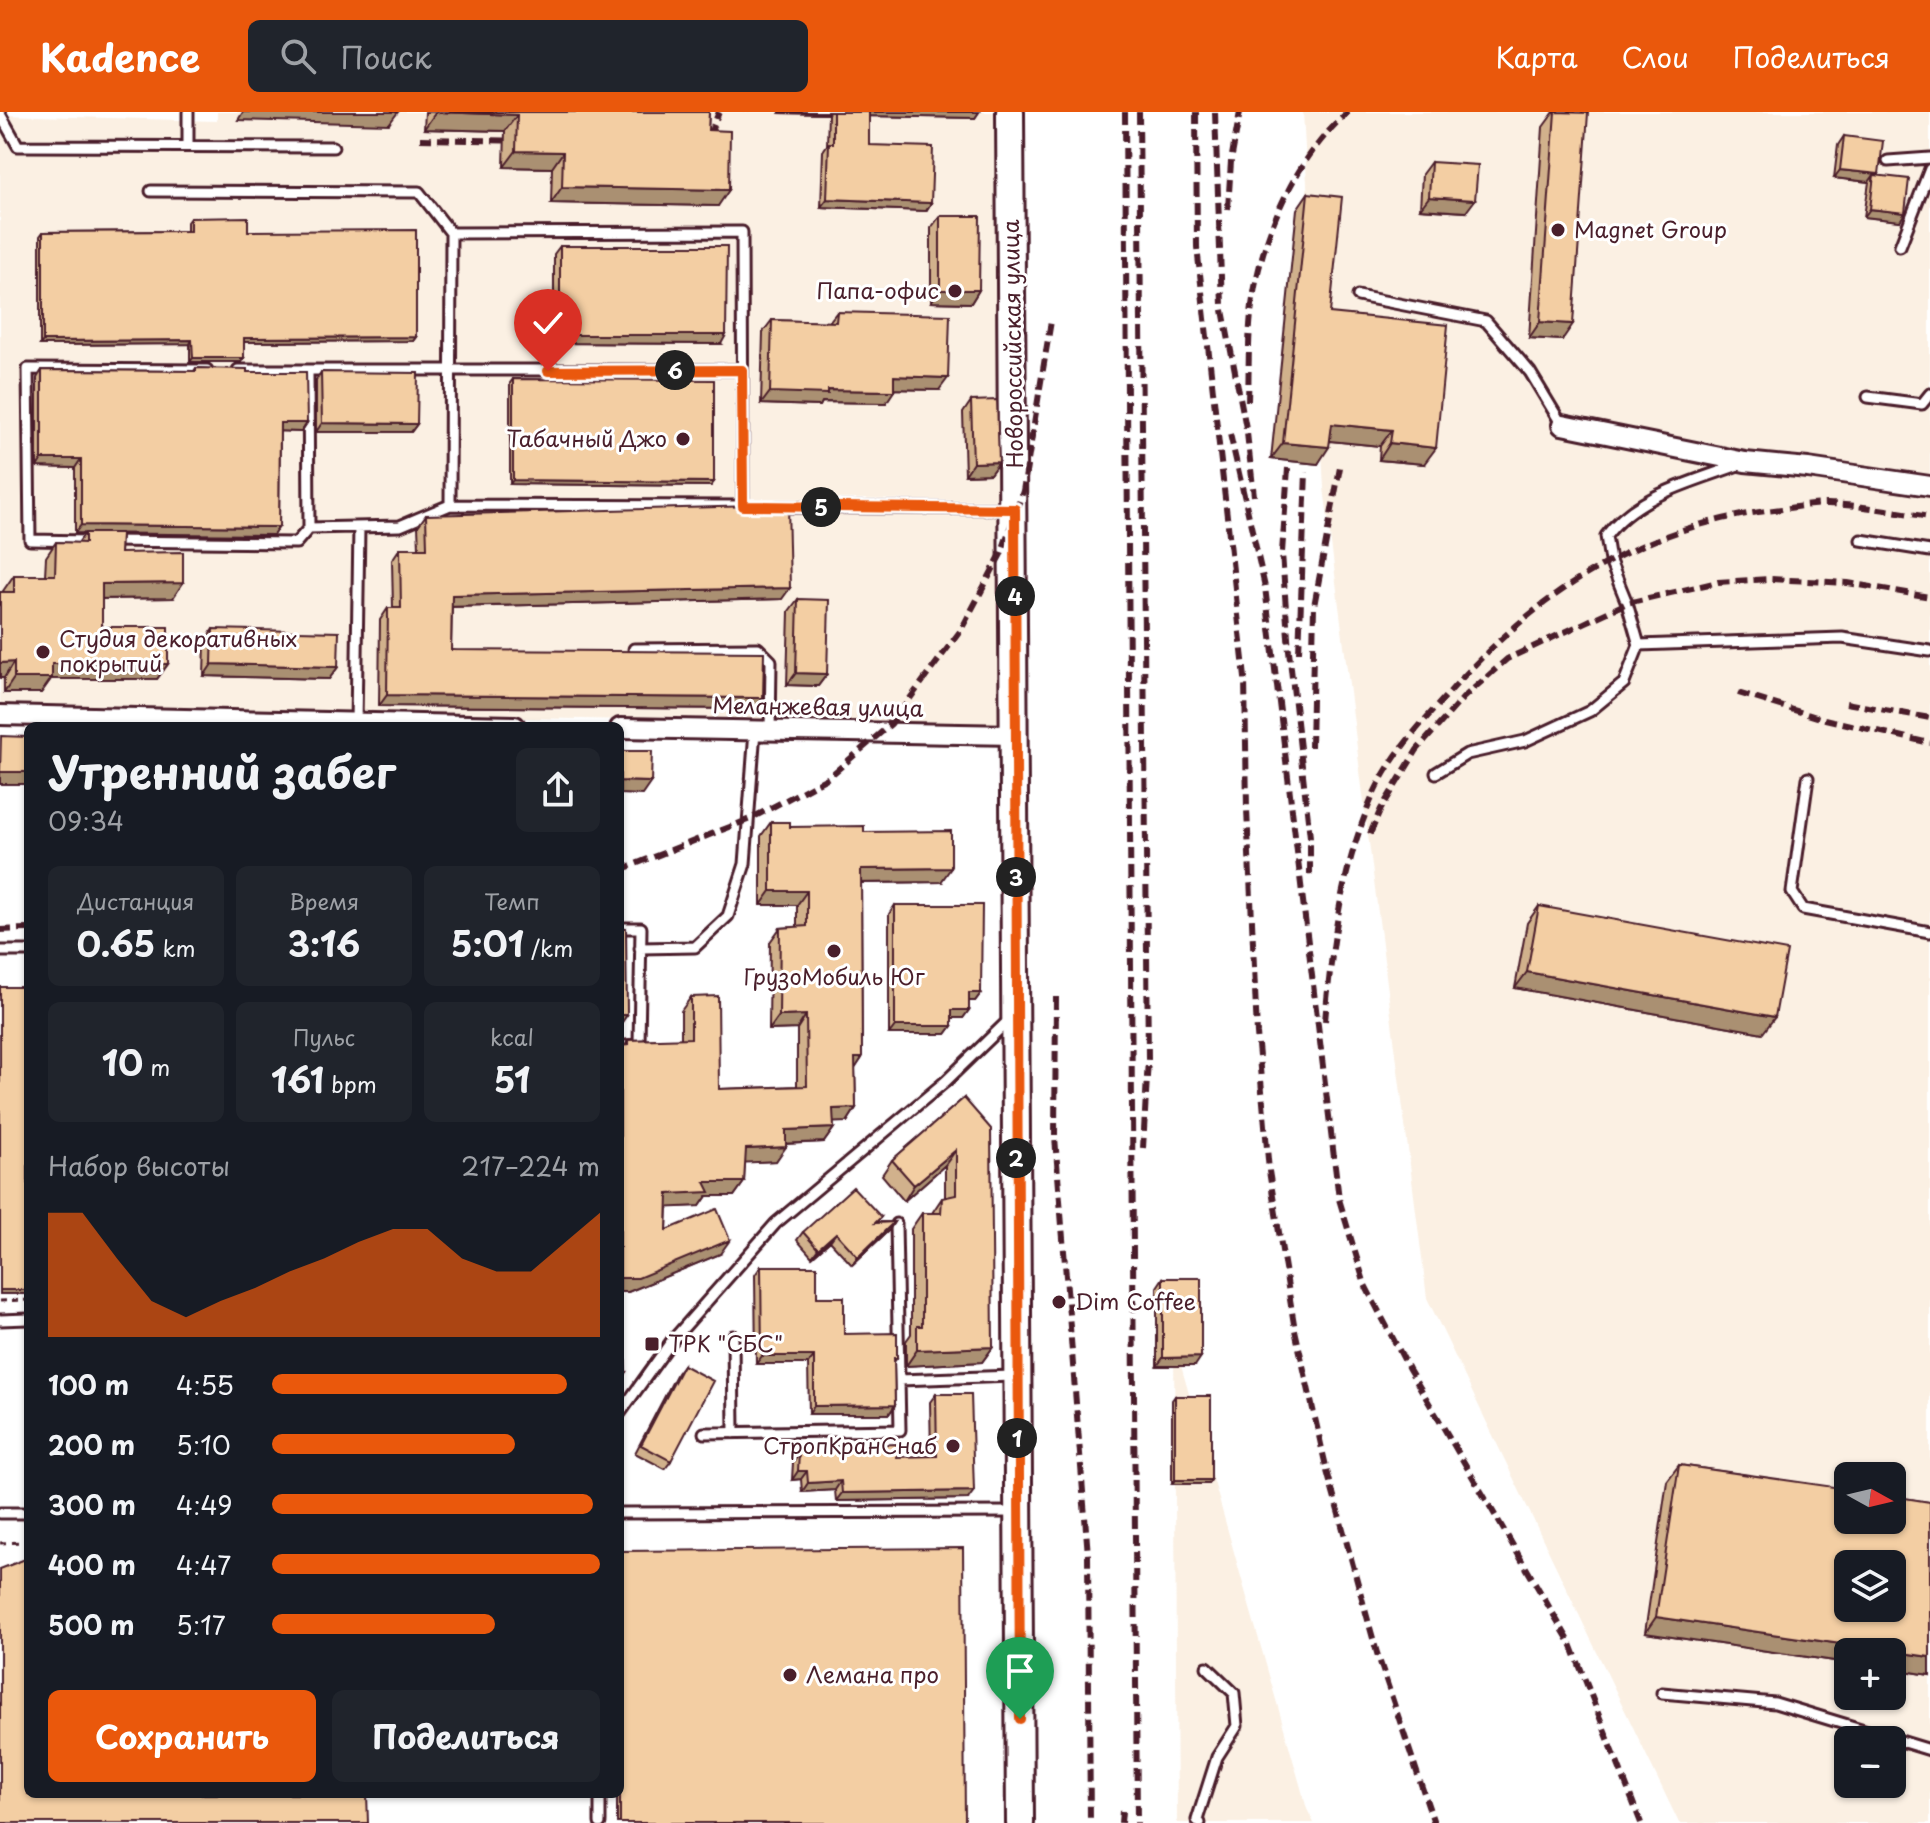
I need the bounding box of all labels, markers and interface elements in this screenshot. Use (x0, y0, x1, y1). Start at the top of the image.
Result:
search box (248, 20, 808, 92)
text: Kadence (40, 28, 200, 85)
icon: search (276, 34, 320, 78)
text: Поиск (340, 34, 432, 79)
text: Карта (1495, 35, 1578, 78)
text: Слои (1622, 35, 1689, 78)
text: Поделиться (1733, 35, 1890, 78)
place label: Magnet Group (1574, 212, 1727, 245)
street label: Новороссийская улица (993, 219, 1030, 469)
marker: Magnet Group (1549, 221, 1567, 239)
place label: Папа-офис (817, 273, 939, 306)
marker: Папа-офис (946, 282, 964, 300)
pin (514, 289, 582, 371)
icon: check (526, 301, 570, 345)
pin: 6 (655, 350, 695, 390)
text: 6 (667, 353, 683, 386)
place label: Табачный Джо (506, 421, 667, 454)
marker: Табачный Джо (674, 430, 692, 448)
pin: 5 (801, 487, 841, 527)
text: 5 (814, 490, 828, 523)
pin: 4 (995, 576, 1035, 616)
text: 4 (1008, 579, 1022, 612)
place label: Студия декоративных покрытий (59, 621, 297, 679)
marker: Студия декоративных покрытий (34, 643, 52, 661)
street label: Меланжевая улица (712, 687, 924, 724)
text: Утренний забег (48, 738, 396, 804)
button: share (516, 748, 600, 832)
text: 09:34 (48, 801, 124, 840)
pin: 3 (996, 857, 1036, 897)
text: 3 (1009, 860, 1023, 893)
text: Дистанция (78, 884, 194, 917)
text: Время (289, 884, 359, 917)
text: Темп (484, 884, 540, 917)
text: 0.65 (76, 917, 155, 969)
text: 3:16 (288, 917, 360, 969)
text: 5:01 (451, 917, 524, 969)
text: km (155, 931, 196, 964)
text: /km (524, 931, 573, 964)
marker: ГрузоМобиль Юг (825, 942, 843, 960)
place label: ГрузоМобиль Юг (744, 959, 926, 992)
text: Пульс (293, 1020, 355, 1053)
text: kcal (490, 1020, 534, 1053)
text: 10 (102, 1036, 143, 1088)
text: m (143, 1050, 170, 1083)
text: 161 (271, 1053, 324, 1105)
text: 51 (494, 1053, 530, 1105)
text: bpm (324, 1067, 377, 1100)
pin: 2 (996, 1138, 1036, 1178)
text: 2 (1008, 1141, 1024, 1174)
text: Набор высоты (48, 1146, 230, 1185)
text: 217–224 m (461, 1146, 600, 1185)
place label: Dim Coffee (1075, 1284, 1196, 1317)
marker: Dim Coffee (1050, 1293, 1068, 1311)
place label: ТРК "СБС" (668, 1326, 783, 1359)
marker: ТРК "СБС" (643, 1335, 661, 1353)
text: 100 m (48, 1365, 129, 1404)
text: 4:55 (176, 1365, 234, 1404)
pin: 1 (997, 1418, 1037, 1458)
text: 1 (1012, 1421, 1022, 1454)
text: 200 m (48, 1425, 135, 1464)
text: 5:10 (176, 1425, 231, 1464)
place label: СтропКранСнаб (763, 1428, 937, 1461)
marker: СтропКранСнаб (944, 1437, 962, 1455)
north arrow (1834, 1462, 1906, 1534)
map controls (1834, 1462, 1906, 1798)
text: 300 m (48, 1485, 136, 1524)
text: 4:49 (176, 1485, 233, 1524)
text: 400 m (48, 1545, 136, 1584)
text: 4:47 (176, 1545, 231, 1584)
button: layers (1834, 1550, 1906, 1622)
text: 500 m (48, 1605, 134, 1644)
text: 5:17 (176, 1605, 226, 1644)
pin (986, 1637, 1054, 1719)
button: + (1834, 1638, 1906, 1710)
icon: arrive (998, 1649, 1042, 1693)
place label: Лемана про (806, 1657, 939, 1690)
marker: Лемана про (781, 1666, 799, 1684)
button: Сохранить (48, 1690, 316, 1782)
button: Поделиться (332, 1690, 600, 1782)
button: − (1834, 1726, 1906, 1798)

